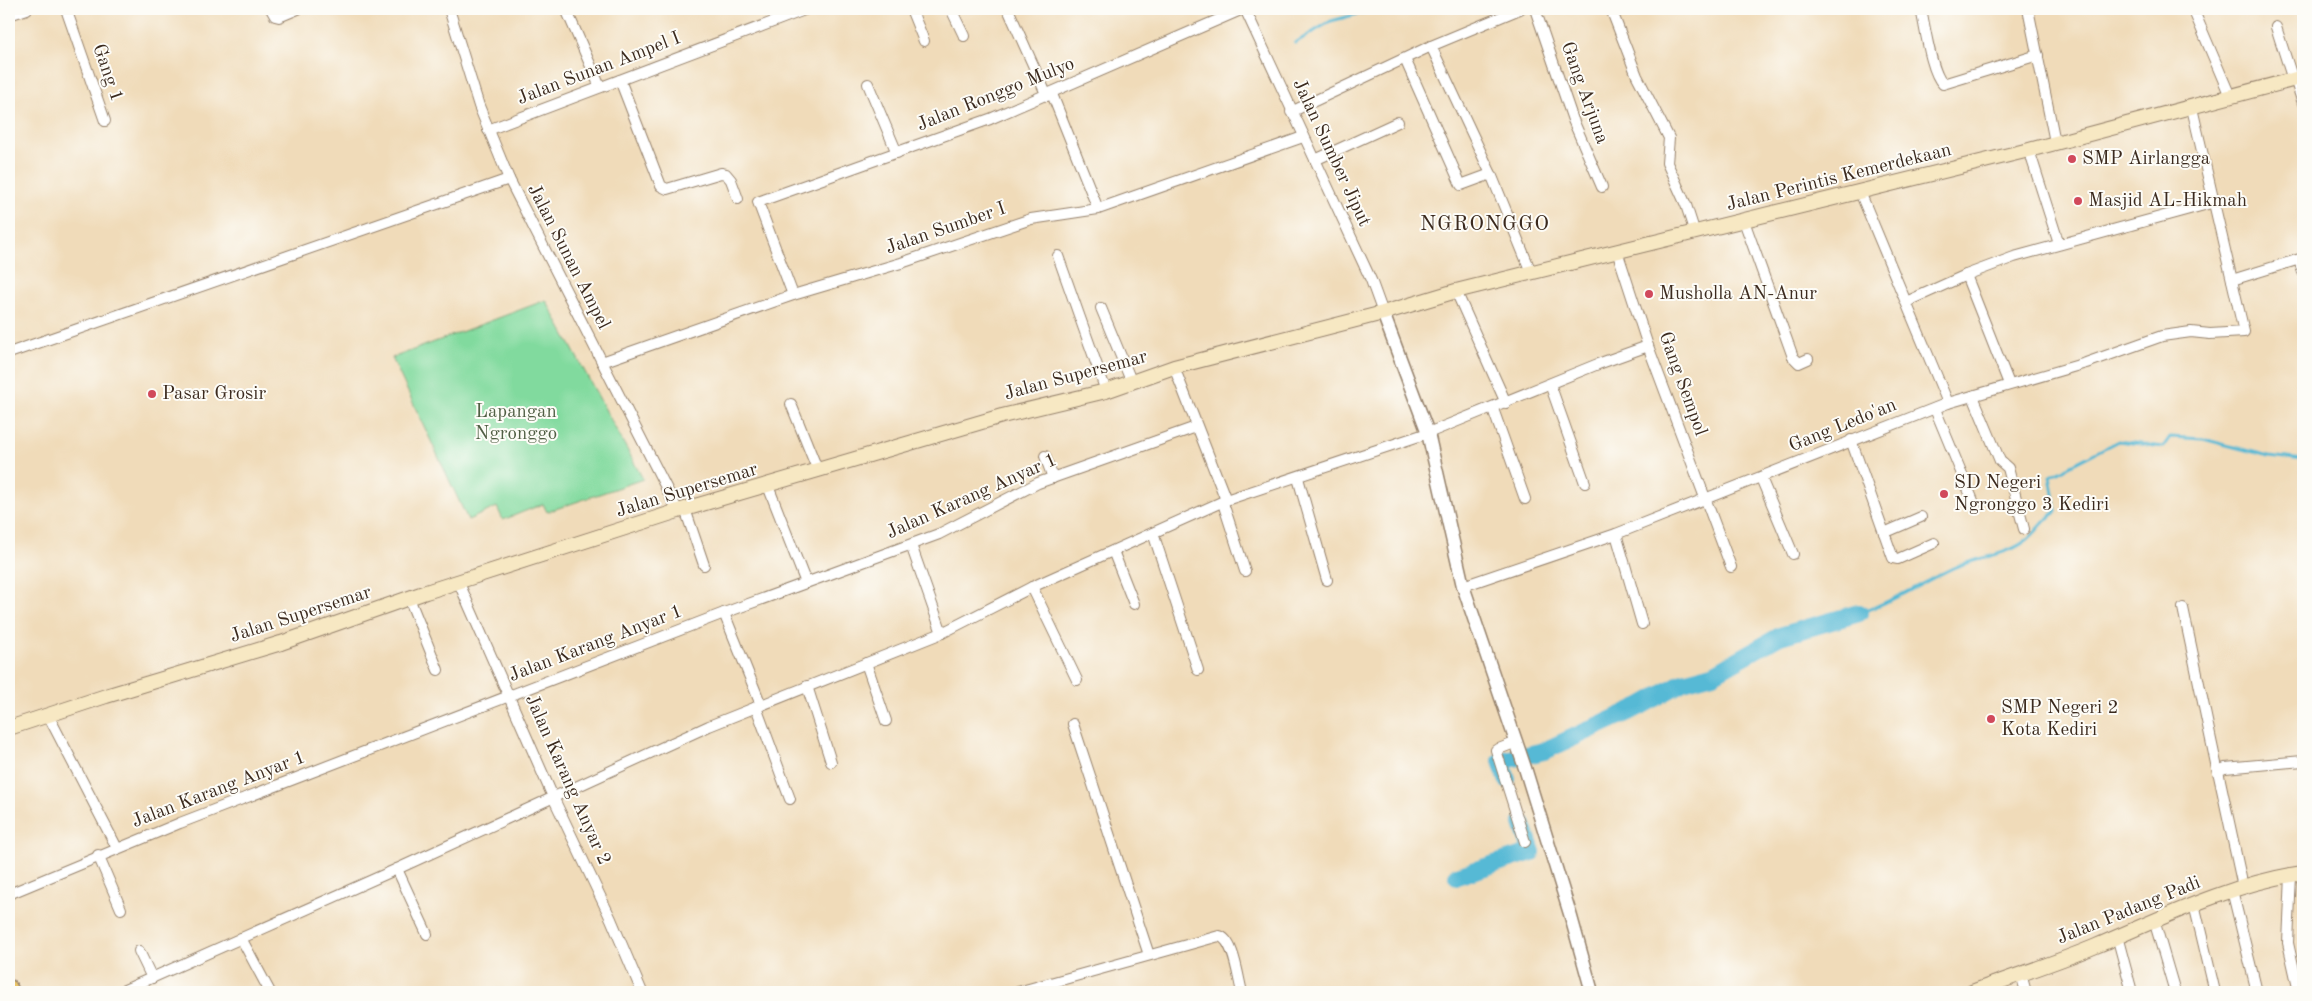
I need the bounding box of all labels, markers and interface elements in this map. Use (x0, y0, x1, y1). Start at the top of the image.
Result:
street label: Jalan Sunan Ampel I (515, 29, 683, 109)
street label: Gang Arjuna (1557, 39, 1611, 147)
street label: Gang 1 (88, 42, 126, 104)
street label: Jalan Ronggo Mulyo (915, 55, 1077, 135)
street label: Jalan Sumber Jiput (1289, 76, 1373, 230)
street label: Jalan Perintis Kemerdekaan (1725, 141, 1953, 215)
place label: SMP Airlangga (2082, 150, 2211, 169)
marker: SMP Airlangga (2066, 153, 2078, 165)
street label: Jalan Sunan Ampel (523, 181, 613, 333)
place label: Masjid AL-Hikmah (2088, 192, 2247, 211)
marker: Masjid AL-Hikmah (2072, 195, 2084, 207)
street label: Jalan Sumber I (883, 200, 1009, 258)
district label: NGRONGGO (1420, 214, 1550, 235)
place label: Musholla AN-Anur (1659, 285, 1817, 304)
marker: Musholla AN-Anur (1643, 288, 1655, 300)
street label: Gang Sempol (1654, 330, 1710, 438)
street label: Jalan Supersemar (1002, 348, 1150, 404)
place label: Pasar Grosir (162, 385, 266, 404)
marker: Pasar Grosir (146, 388, 158, 400)
street label: Gang Ledo'an (1787, 396, 1899, 456)
park label: Lapangan Ngronggo (475, 403, 557, 444)
street label: Jalan Karang Anyar 1 (884, 451, 1060, 543)
street label: Jalan Supersemar (614, 460, 760, 522)
place label: SD Negeri Ngronggo 3 Kediri (1954, 474, 2109, 515)
marker: SD Negeri Ngronggo 3 Kediri (1938, 488, 1950, 500)
street label: Jalan Supersemar (228, 583, 374, 647)
street label: Jalan Karang Anyar 1 (507, 602, 685, 686)
street label: Jalan Karang Anyar 2 (521, 692, 613, 868)
place label: SMP Negeri 2 Kota Kediri (2001, 699, 2119, 740)
marker: SMP Negeri 2 Kota Kediri (1985, 713, 1997, 725)
street label: Jalan Karang Anyar 1 (130, 748, 308, 832)
street label: Jalan Padang Padi (2055, 874, 2203, 948)

